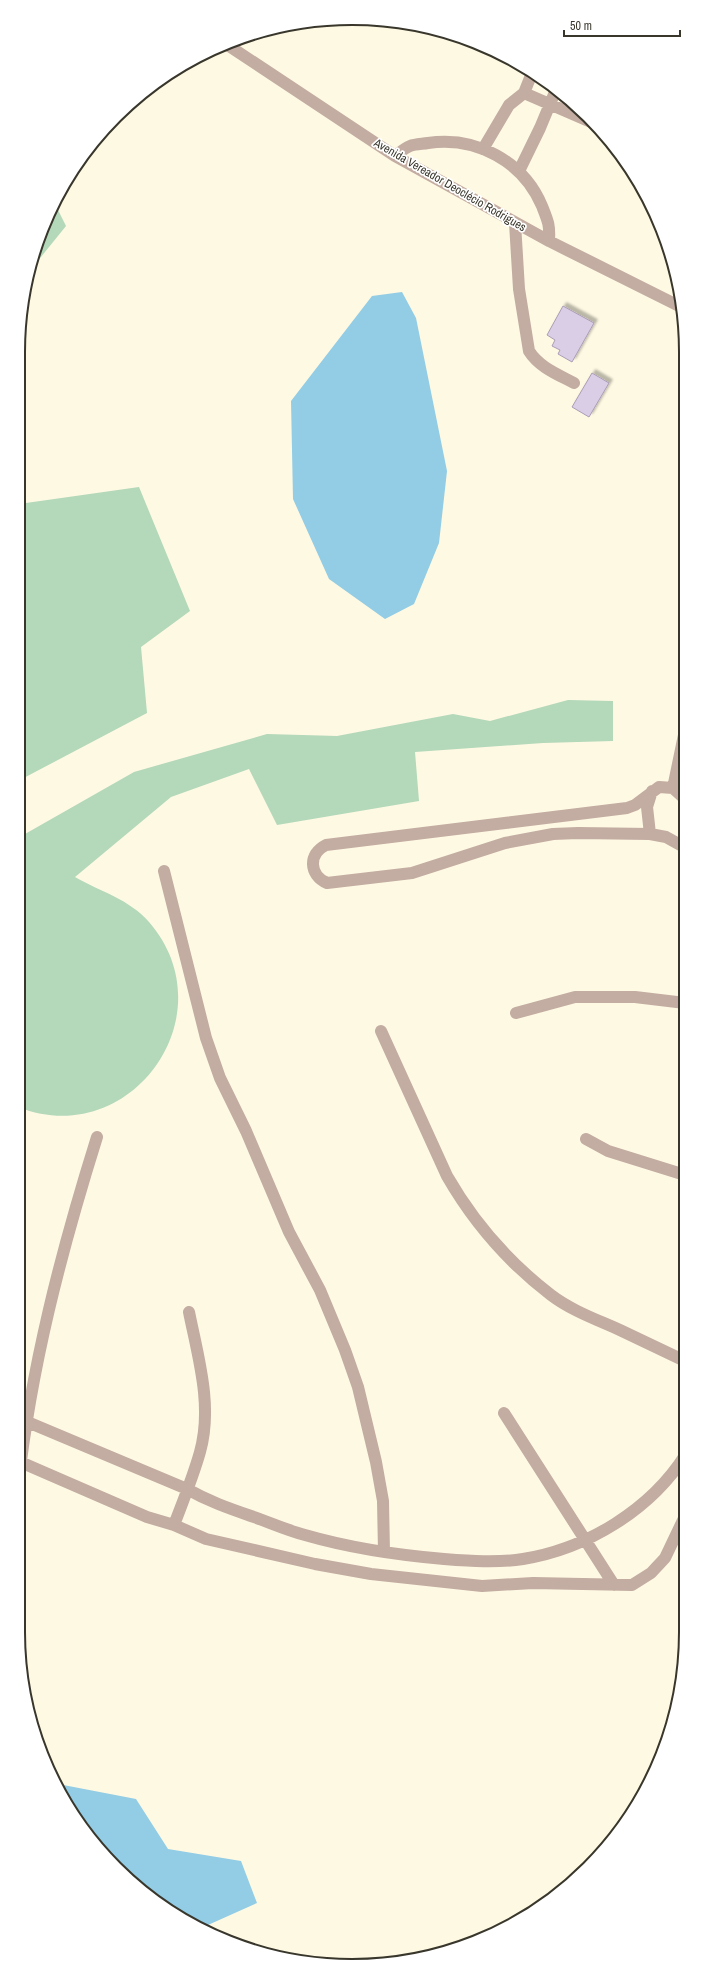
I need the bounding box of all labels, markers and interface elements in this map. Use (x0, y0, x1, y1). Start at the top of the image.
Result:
scale bar (564, 12, 680, 38)
text: 50 m (570, 18, 592, 34)
street label: Avenida Vereador Deoclécio Rodrigues (370, 134, 529, 235)

